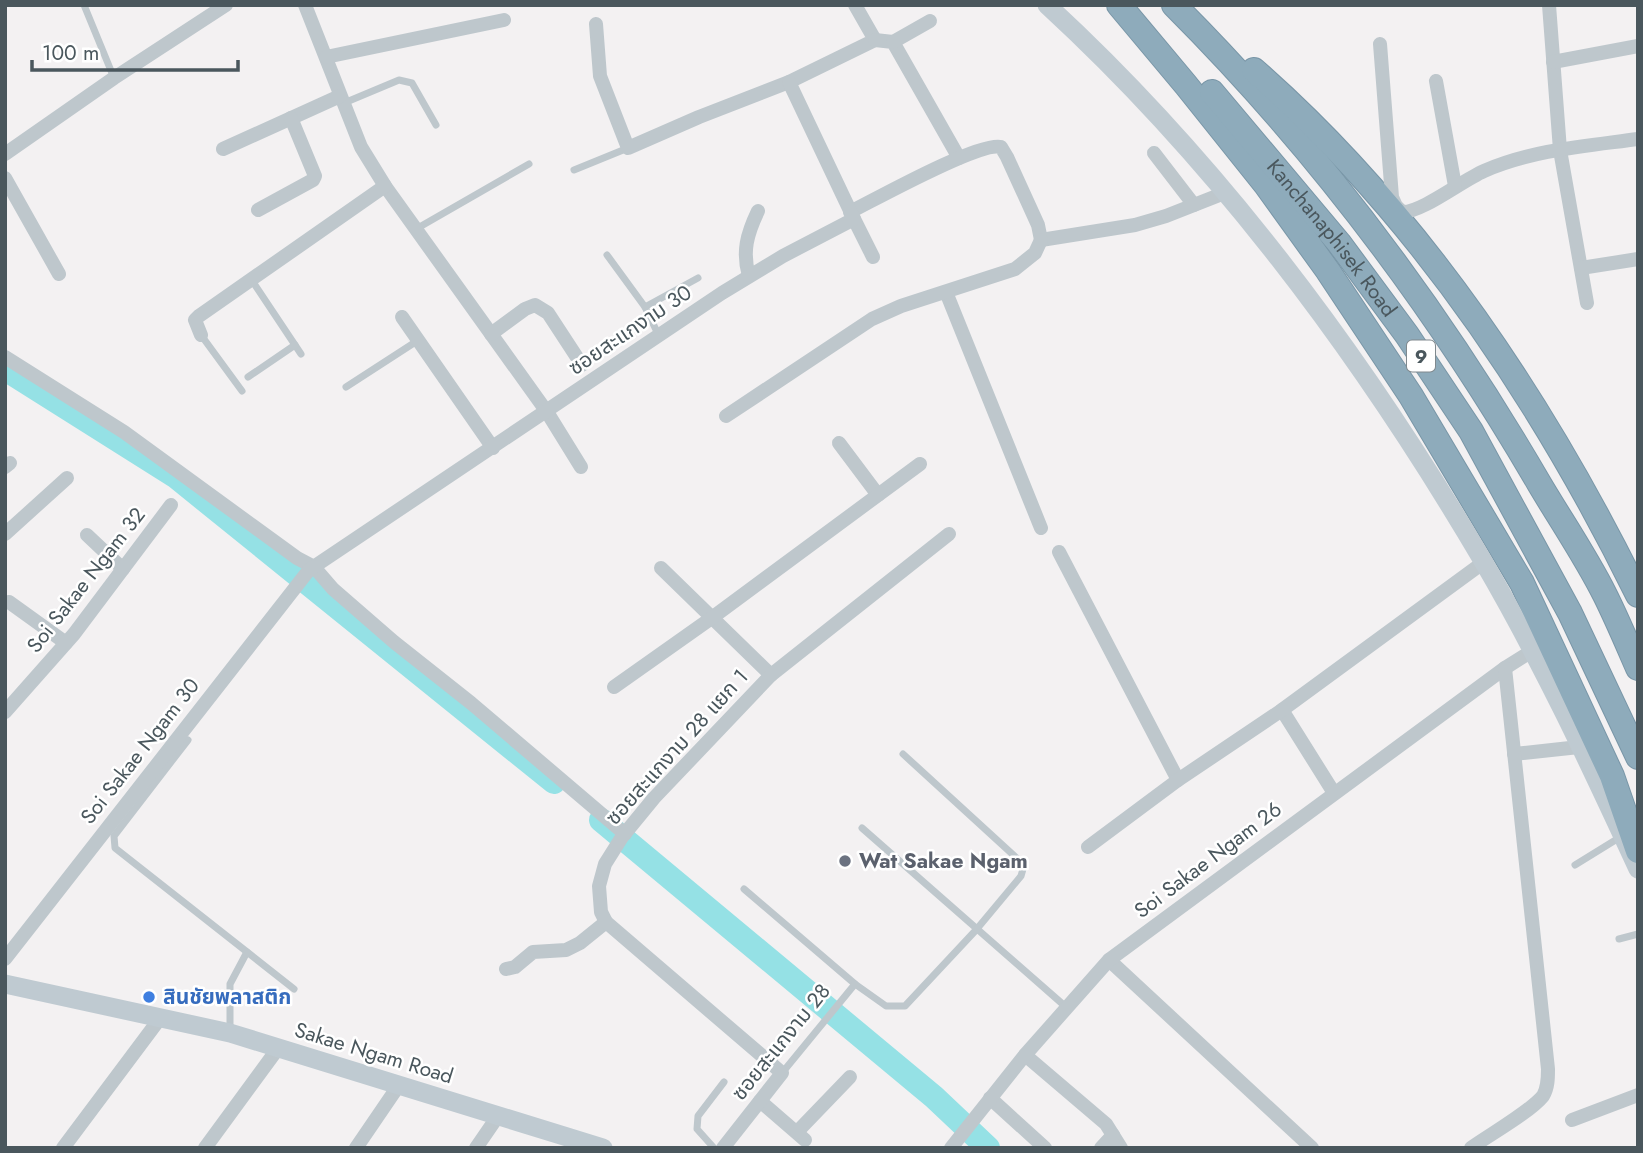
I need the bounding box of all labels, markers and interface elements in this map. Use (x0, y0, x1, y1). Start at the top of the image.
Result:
scale bar (32, 28, 238, 72)
text: 100 m (42, 38, 99, 68)
street label: Kanchanaphisek Road (1260, 153, 1404, 323)
street label: ซอยสะแกงาม 30 (562, 278, 698, 382)
road number: 9 (1407, 340, 1435, 372)
street label: Soi Sakae Ngam 32 (20, 501, 152, 659)
street label: ซอยสะแกงาม 28 แยก 1 (599, 662, 755, 832)
street label: Soi Sakae Ngam 30 (73, 672, 207, 830)
street label: Soi Sakae Ngam 26 (1128, 794, 1288, 926)
place label: Wat Sakae Ngam (859, 846, 1028, 876)
marker: Wat Sakae Ngam (837, 853, 853, 869)
street label: ซอยสะแกงาม 28 (725, 977, 837, 1107)
place label: สินชัยพลาสติก (163, 982, 291, 1012)
marker: สินชัยพลาสติก (141, 989, 157, 1005)
street label: Sakae Ngam Road (291, 1015, 457, 1091)

